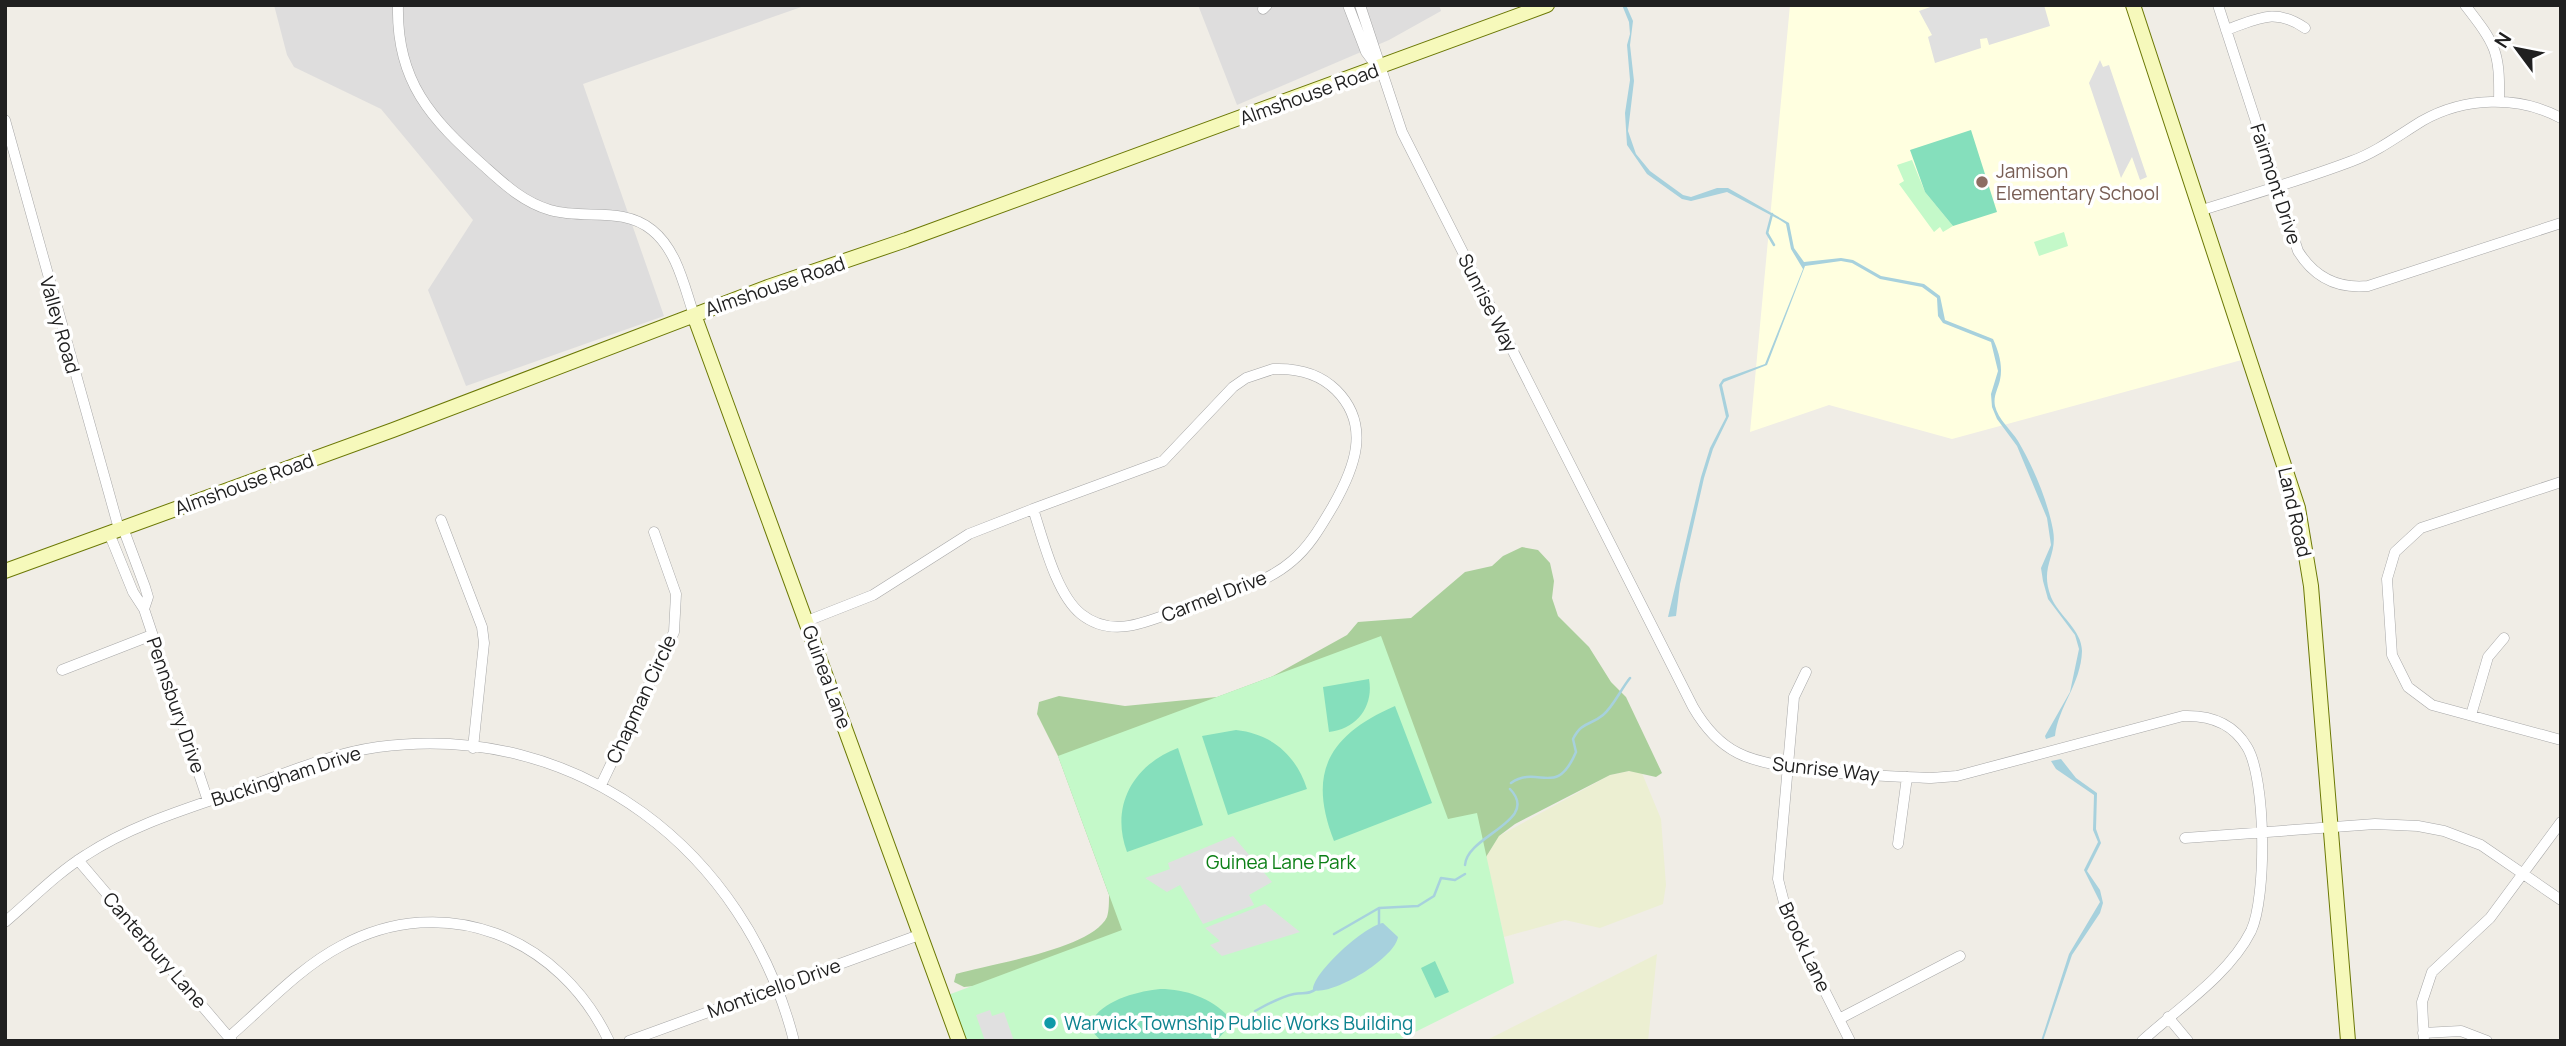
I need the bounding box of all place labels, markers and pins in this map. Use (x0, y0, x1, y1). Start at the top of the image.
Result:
place label: Jamison Elementary School (1996, 158, 2159, 206)
marker: Jamison Elementary School (1974, 174, 1990, 190)
place label: Warwick Township Public Works Building (1064, 1010, 1413, 1036)
marker: Warwick Township Public Works Building (1042, 1015, 1058, 1031)

